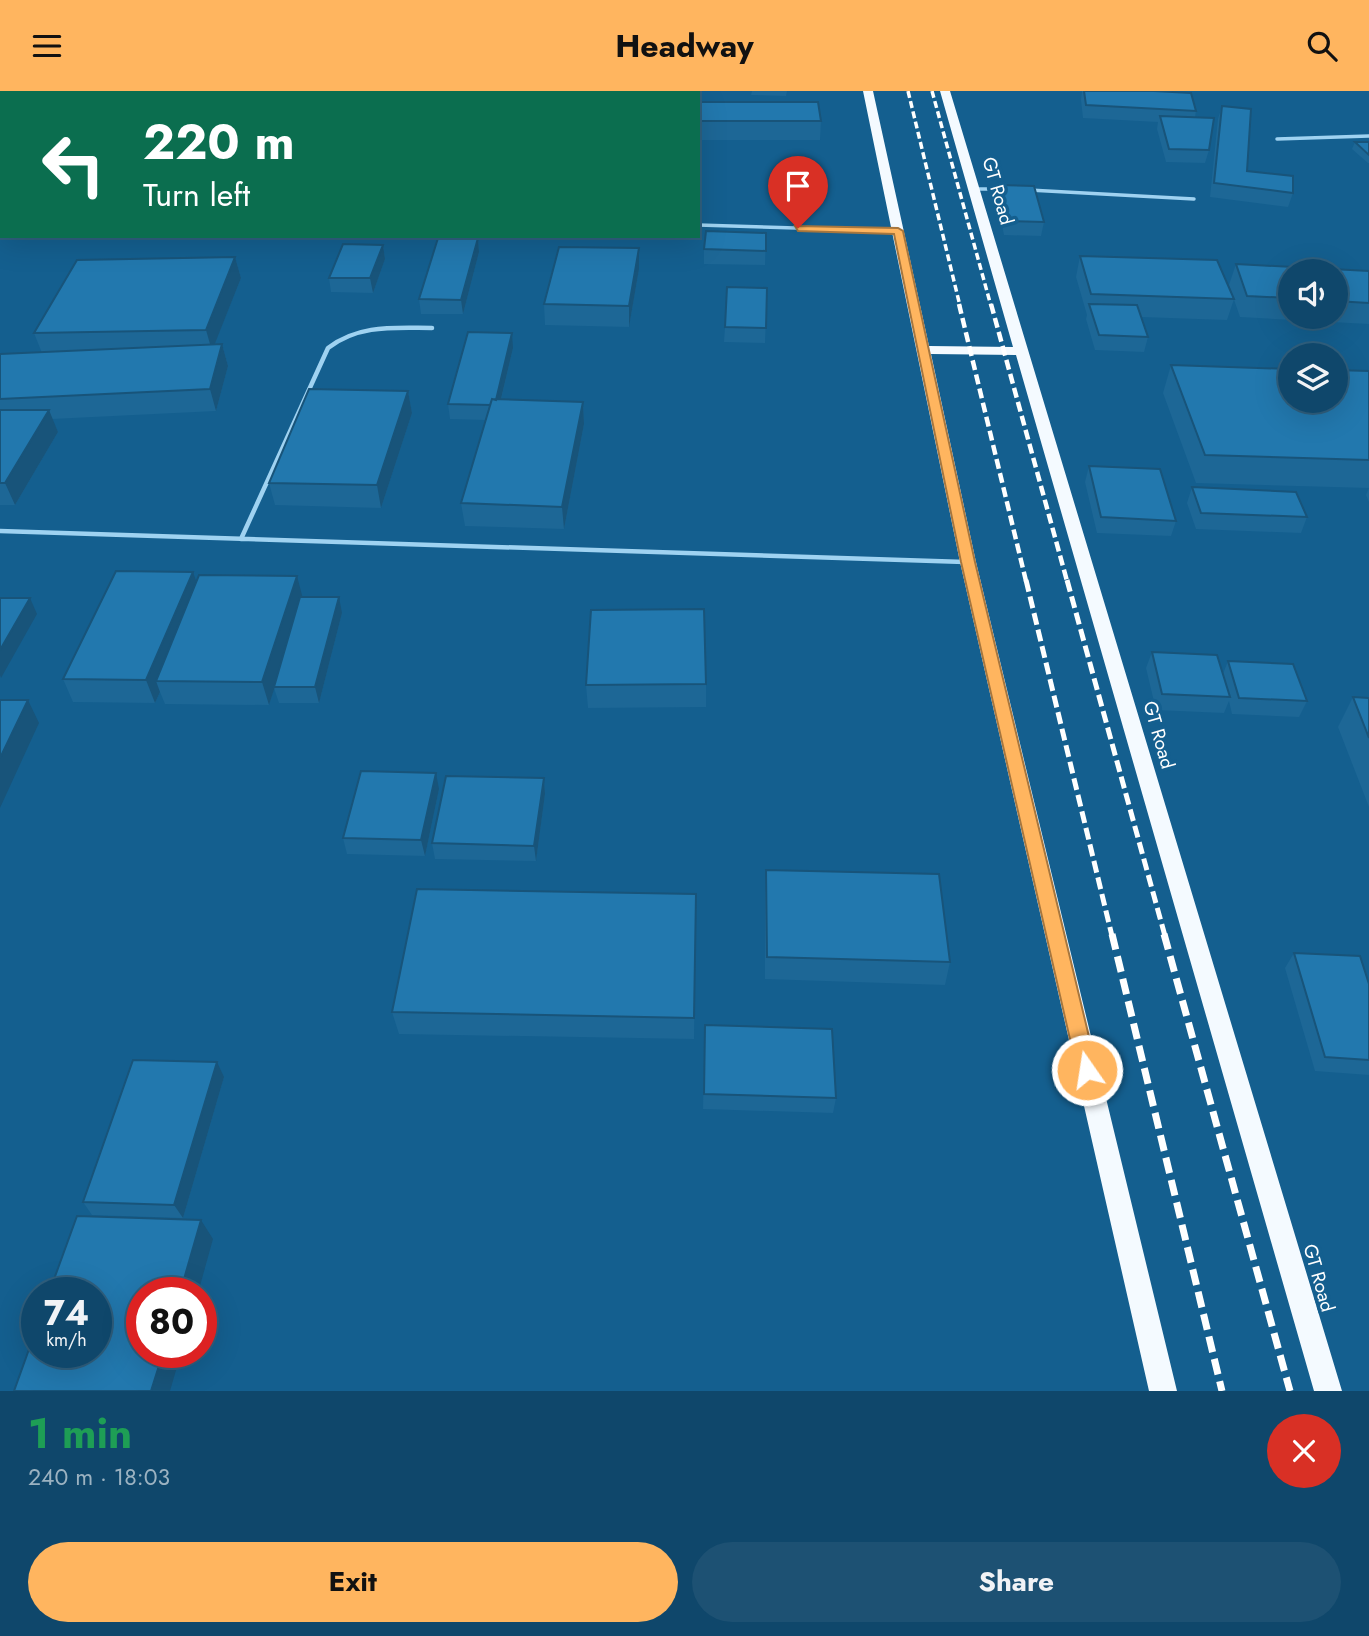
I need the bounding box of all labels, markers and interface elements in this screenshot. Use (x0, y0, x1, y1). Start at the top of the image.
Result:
text: Headway (615, 23, 754, 69)
icon: menu (28, 27, 66, 65)
icon: search (1303, 27, 1341, 65)
text: 220 m (143, 107, 295, 177)
icon: left (28, 119, 119, 210)
street label: GT Road (975, 154, 1021, 228)
pin (768, 156, 828, 228)
icon: arrive (779, 167, 817, 205)
text: Turn left (143, 172, 250, 218)
map controls (1278, 259, 1348, 413)
button: sound (1278, 259, 1348, 329)
button: layers (1278, 343, 1348, 413)
street label: GT Road (1136, 698, 1182, 772)
position arrow (1050, 1033, 1124, 1107)
street label: GT Road (1296, 1241, 1342, 1315)
speed limit sign: 80 (126, 1277, 217, 1368)
text: 74 (44, 1288, 89, 1338)
text: km/h (46, 1327, 87, 1353)
text: 1 min (28, 1403, 132, 1464)
button: close (1267, 1414, 1341, 1488)
text: 240 m · 18:03 (28, 1460, 170, 1494)
button: Exit (28, 1542, 678, 1622)
button: Share (692, 1542, 1341, 1622)

